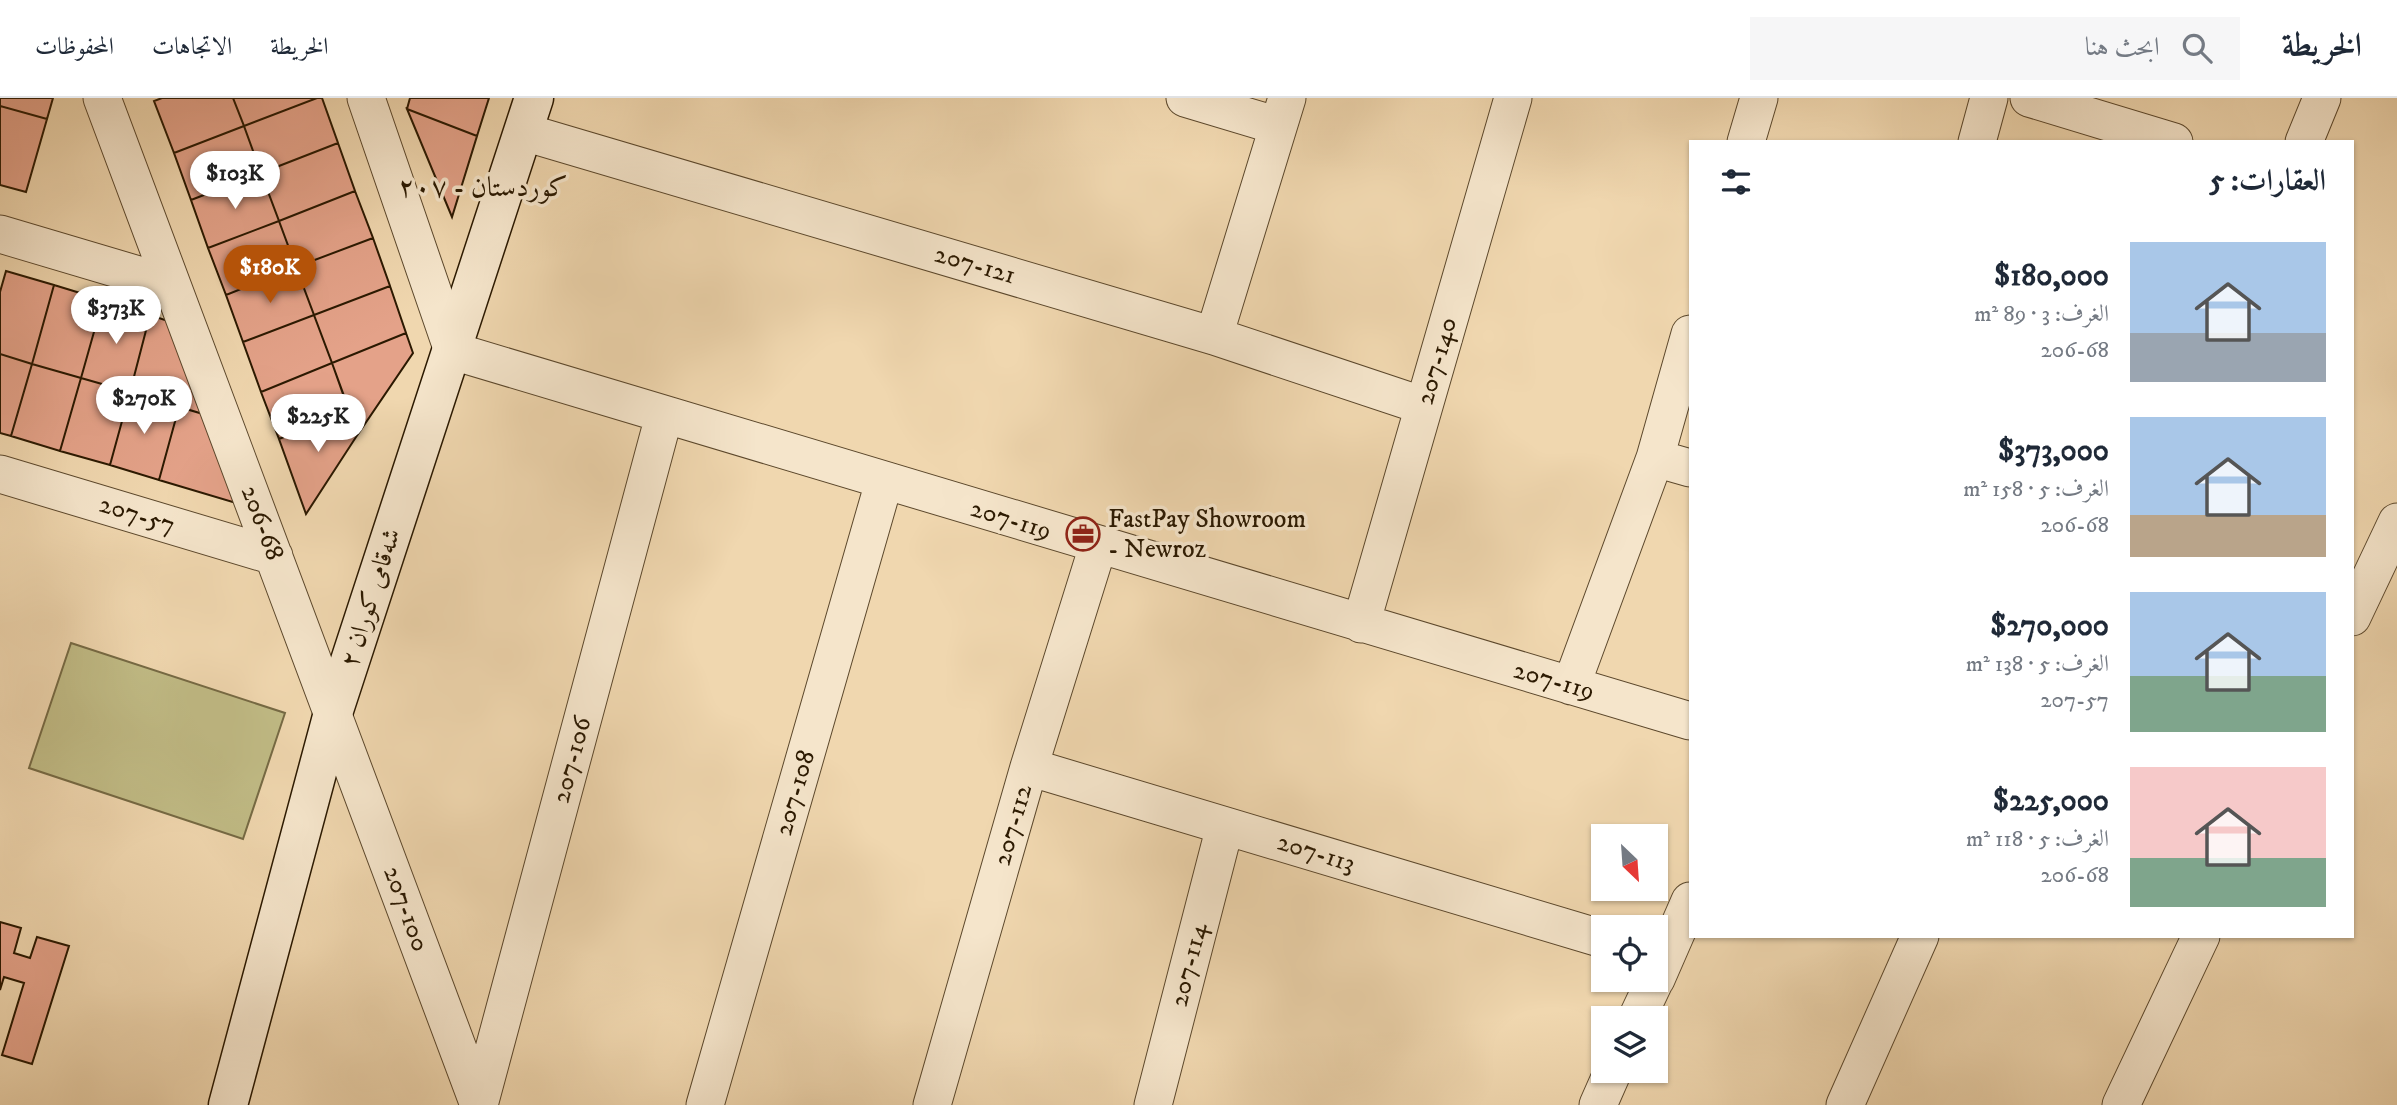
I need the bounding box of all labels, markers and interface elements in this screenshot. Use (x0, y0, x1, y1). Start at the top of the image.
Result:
search box (1750, 17, 2240, 80)
text: الخريطة (2282, 26, 2362, 67)
icon: search (2178, 29, 2216, 67)
text: ابحث هنا (2085, 31, 2160, 64)
text: المحفوظات (35, 32, 114, 62)
text: الاتجاهات (152, 32, 232, 62)
text: الخريطة (270, 32, 329, 62)
pin: $103K (186, 152, 284, 211)
text: $103K (206, 159, 264, 188)
icon: filters (1717, 163, 1755, 201)
text: العقارات: 5 (2210, 163, 2326, 200)
district label: کوردستان - ٢٠٧ (398, 170, 568, 205)
street label: 207-121 (931, 238, 1019, 292)
pin: $180K (221, 246, 319, 305)
text: $180K (239, 253, 301, 282)
text: $180,000 (1994, 258, 2109, 295)
icon: home (2186, 270, 2270, 354)
pin: $373K (67, 286, 165, 346)
text: $373K (87, 294, 145, 323)
text: الغرف: 3 · 89 m² (1974, 300, 2109, 329)
street label: 207-140 (1409, 313, 1465, 409)
text: 206-68 (2041, 336, 2109, 365)
pin: $270K (95, 376, 193, 436)
text: $270K (112, 384, 176, 413)
pin: $225K (269, 394, 367, 454)
text: $225K (287, 402, 349, 431)
text: $373,000 (1998, 433, 2109, 470)
icon: home (2186, 445, 2270, 529)
text: الغرف: 5 · 158 m² (1963, 475, 2109, 504)
street label: 206-68 (233, 481, 291, 565)
street label: 207-57 (95, 488, 179, 542)
street label: 207-119 (966, 492, 1056, 548)
place label: FastPay Showroom - Newroz (1108, 503, 1306, 566)
text: 206-68 (2041, 511, 2109, 540)
office icon: FastPay Showroom - Newroz (1064, 515, 1102, 553)
street label: شەقامی کوران ٢ (333, 524, 409, 672)
text: $270,000 (1990, 608, 2109, 645)
icon: home (2186, 620, 2270, 704)
text: الغرف: 5 · 138 m² (1966, 650, 2109, 679)
street label: 207-119 (1510, 654, 1598, 708)
text: 207-57 (2040, 686, 2109, 715)
street label: 207-106 (545, 712, 600, 807)
street label: 207-108 (767, 746, 823, 840)
street label: 207-112 (986, 780, 1040, 869)
text: $225,000 (1993, 783, 2109, 820)
icon: home (2186, 795, 2270, 879)
north arrow (1591, 824, 1668, 901)
map controls (1591, 824, 1668, 1083)
text: الغرف: 5 · 118 m² (1966, 825, 2109, 854)
street label: 207-113 (1273, 826, 1359, 880)
text: 206-68 (2041, 861, 2109, 890)
street label: 207-100 (375, 862, 437, 956)
button: locate (1591, 915, 1668, 992)
street label: 207-114 (1163, 919, 1216, 1010)
button: layers (1591, 1006, 1668, 1083)

